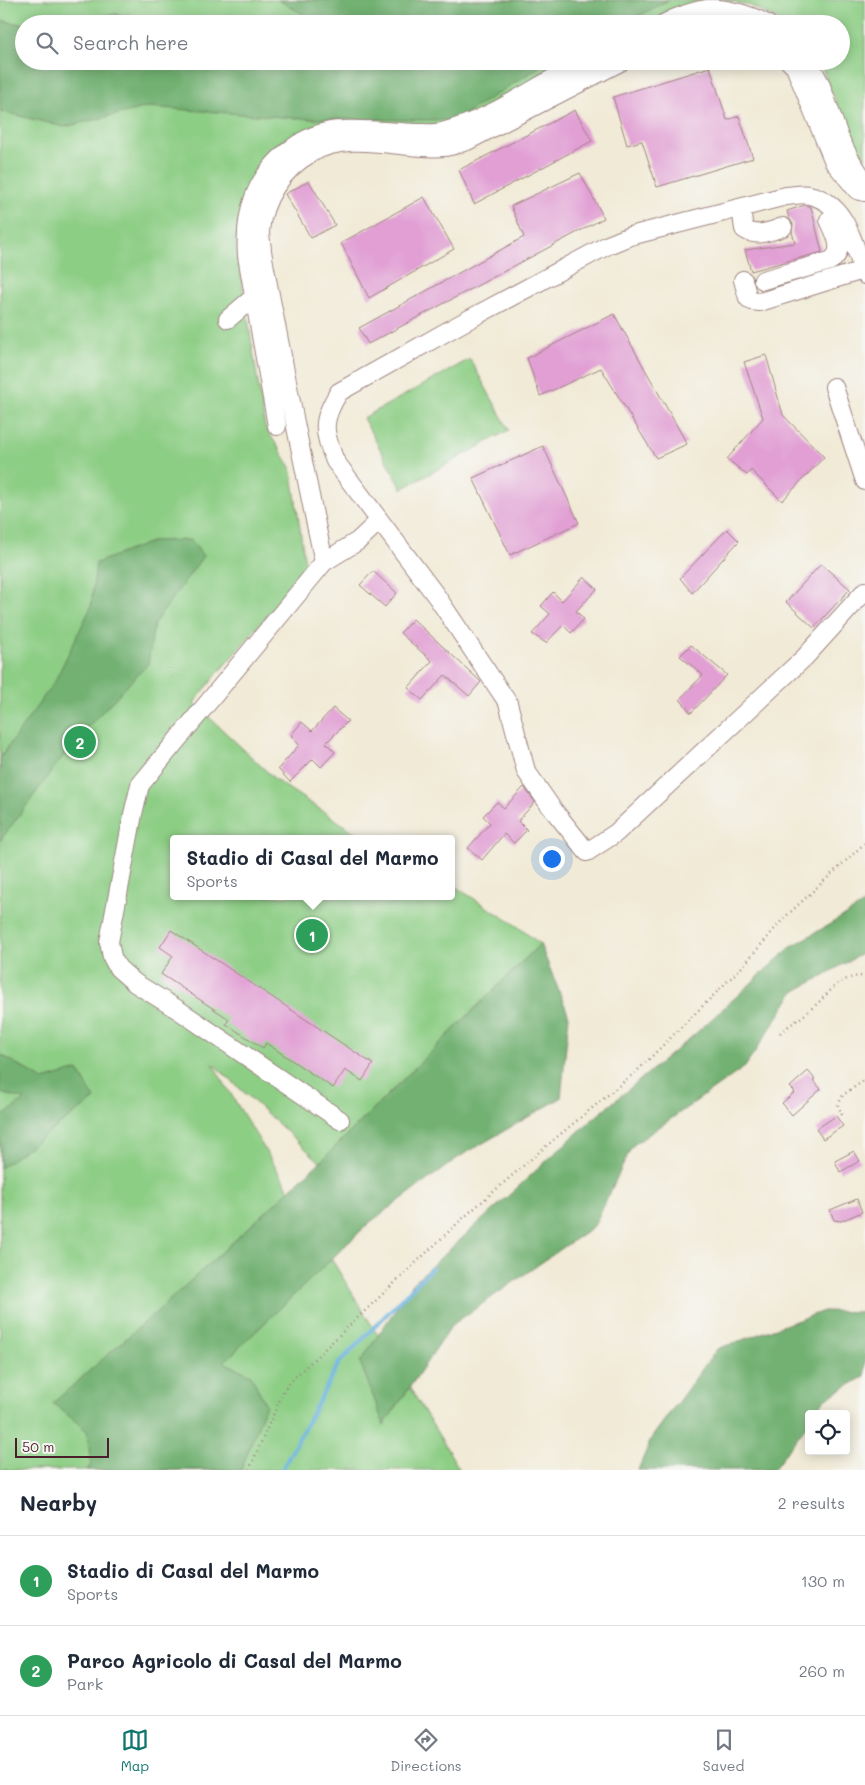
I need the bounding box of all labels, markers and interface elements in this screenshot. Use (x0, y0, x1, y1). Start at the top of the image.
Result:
search box (15, 15, 850, 70)
icon: search (33, 29, 61, 57)
text: Search here (73, 30, 189, 55)
pin: 2 (64, 723, 96, 761)
popup (170, 835, 455, 900)
text: Stadio di Casal del Marmo (187, 845, 438, 870)
your location (539, 846, 565, 872)
text: Sports (187, 870, 238, 891)
pin: 1 (296, 916, 328, 954)
map controls (805, 1410, 850, 1455)
button: locate (805, 1410, 850, 1455)
scale bar (15, 1435, 109, 1458)
text: 50 m (22, 1437, 54, 1456)
text: Nearby (20, 1489, 97, 1516)
text: 2 results (778, 1492, 845, 1513)
text: Stadio di Casal del Marmo (67, 1558, 319, 1583)
text: 1 (32, 1570, 40, 1591)
text: 130 m (801, 1570, 845, 1591)
text: Sports (67, 1583, 118, 1604)
text: Parco Agricolo di Casal del Marmo (67, 1648, 402, 1673)
text: 2 (32, 1660, 40, 1681)
text: 260 m (799, 1660, 845, 1681)
text: Park (67, 1673, 103, 1694)
tab: Map (121, 1726, 149, 1775)
tab: Directions (390, 1726, 462, 1775)
tab: Saved (703, 1726, 744, 1775)

